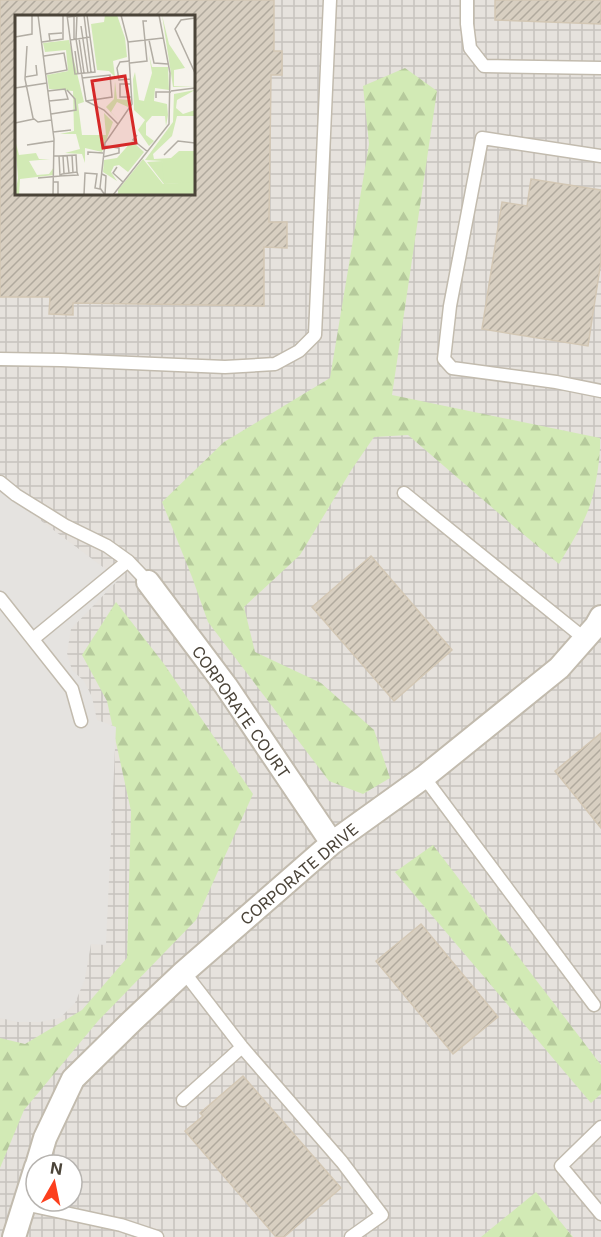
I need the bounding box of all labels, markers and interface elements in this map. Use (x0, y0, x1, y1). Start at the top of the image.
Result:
inset map (15, 15, 195, 195)
street label: CORPORATE COURT (188, 642, 294, 782)
street label: CORPORATE DRIVE (236, 819, 362, 929)
north arrow (24, 1153, 84, 1213)
text: N (49, 1157, 64, 1179)

